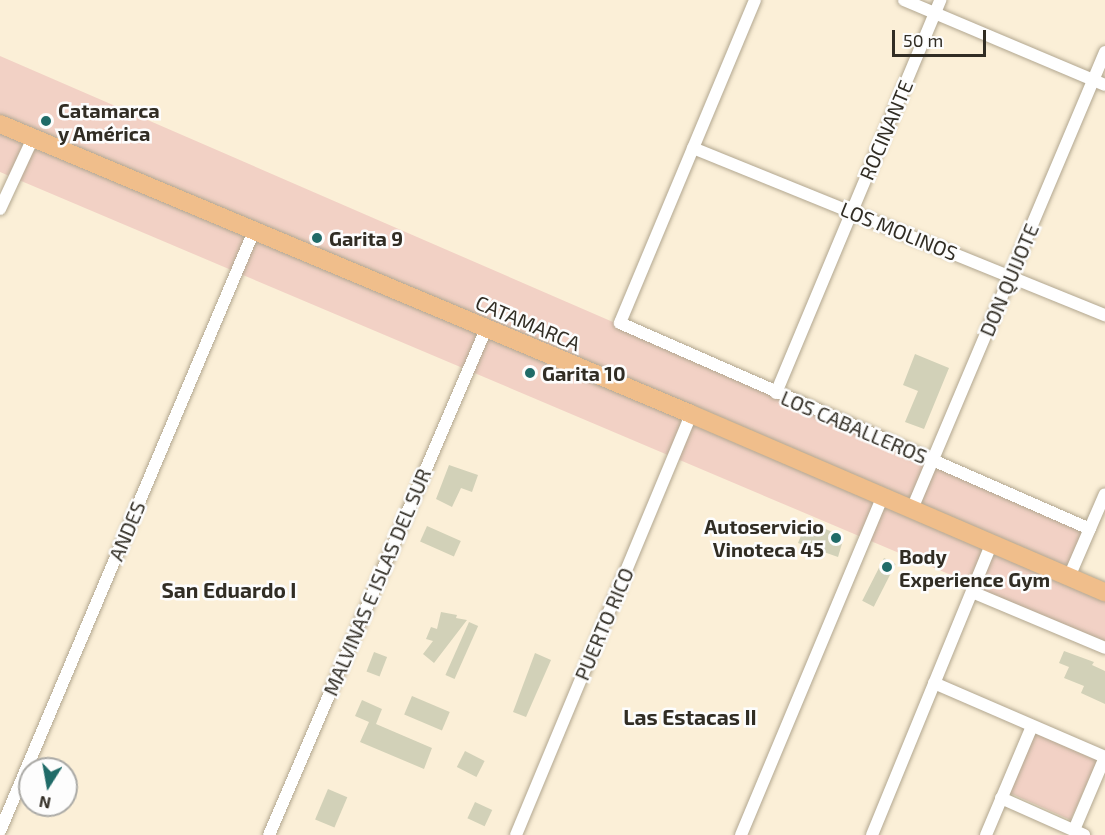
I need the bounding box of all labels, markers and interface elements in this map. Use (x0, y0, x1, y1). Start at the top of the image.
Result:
scale bar (895, 18, 990, 56)
text: 50 m (903, 29, 943, 51)
street label: ROCINANTE (854, 77, 918, 183)
place label: Catamarca y América (58, 98, 160, 145)
marker: Catamarca y América (39, 114, 53, 128)
street label: LOS MOLINOS (837, 197, 961, 265)
street label: DON QUIJOTE (975, 220, 1043, 340)
place label: Garita 9 (329, 226, 403, 250)
marker: Garita 9 (310, 231, 324, 245)
street label: CATAMARCA (472, 290, 584, 356)
place label: Garita 10 (542, 361, 626, 385)
marker: Garita 10 (523, 366, 537, 380)
street label: LOS CABALLEROS (777, 385, 931, 469)
street label: MALVINAS E ISLAS DEL SUR (318, 465, 436, 699)
street label: ANDES (104, 498, 150, 564)
place label: Autoservicio Vinoteca 45 (704, 514, 824, 561)
marker: Autoservicio Vinoteca 45 (829, 531, 843, 545)
place label: Body Experience Gym (899, 544, 1050, 591)
marker: Body Experience Gym (880, 560, 894, 574)
street label: PUERTO RICO (570, 564, 638, 684)
district label: San Eduardo I (162, 577, 296, 603)
district label: Las Estacas II (623, 704, 757, 730)
north arrow (18, 757, 78, 817)
text: N (37, 793, 52, 814)

